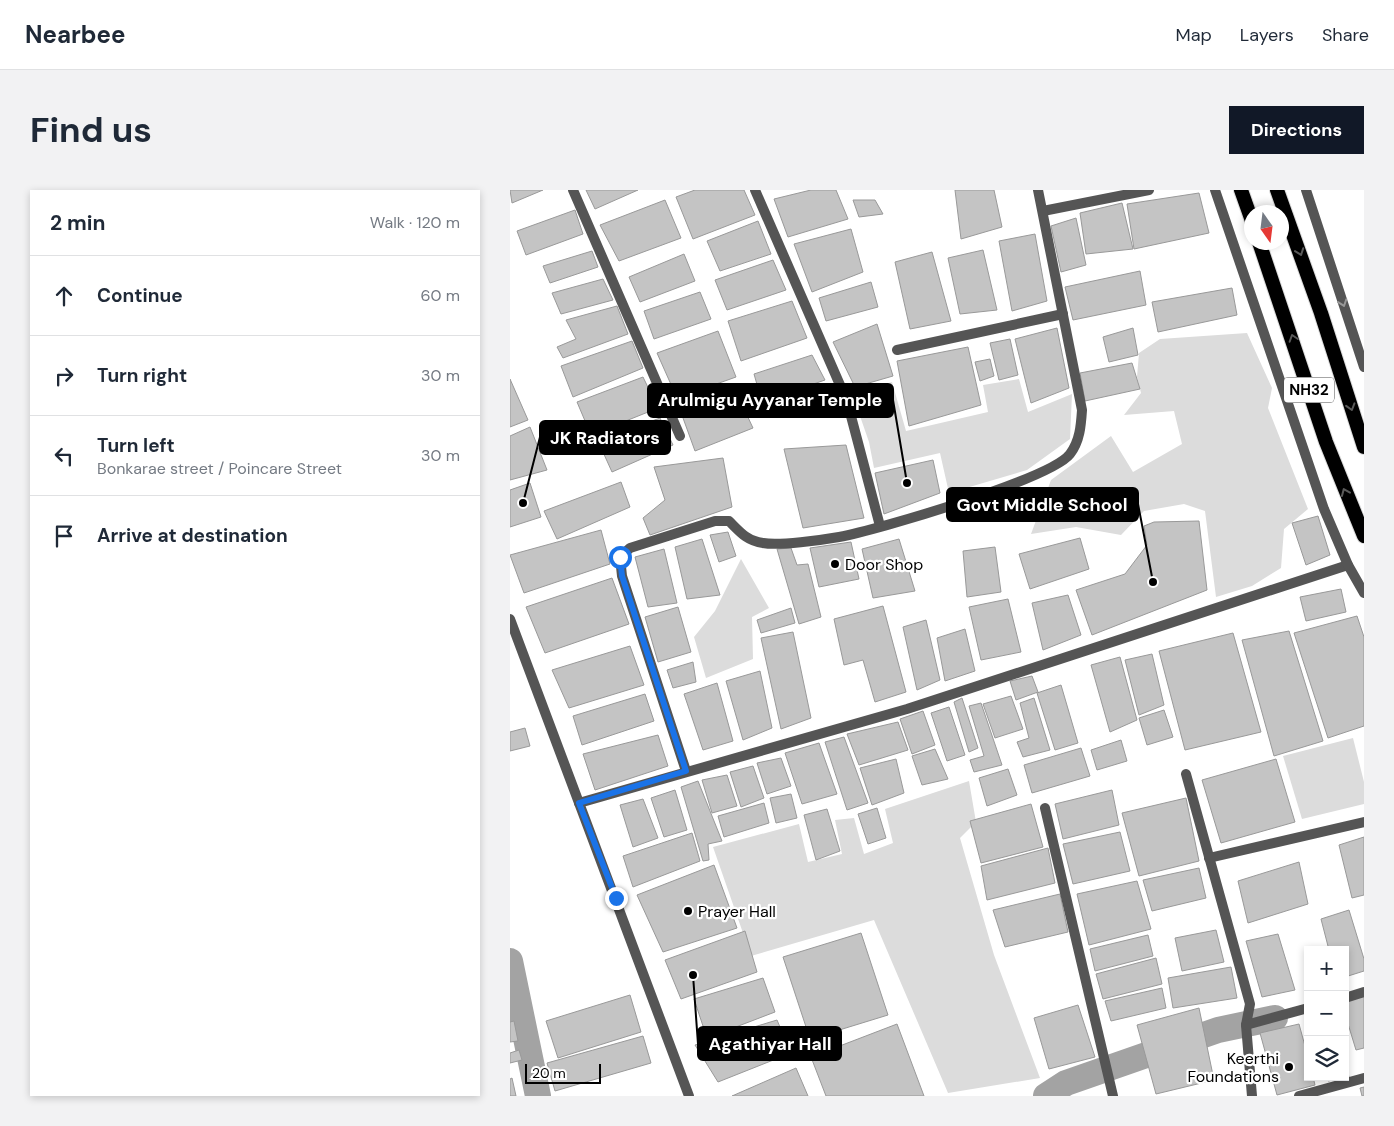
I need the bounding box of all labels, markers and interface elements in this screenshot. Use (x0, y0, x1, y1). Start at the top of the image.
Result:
text: Nearbee (25, 19, 125, 50)
text: Map (1176, 23, 1212, 47)
text: Layers (1240, 23, 1294, 47)
text: Share (1322, 23, 1369, 47)
button: Directions (1229, 106, 1364, 154)
text: Find us (30, 107, 152, 153)
north arrow (1244, 205, 1289, 250)
text: 2 min (50, 209, 106, 237)
text: Walk · 120 m (370, 212, 460, 233)
one-way arrow (1294, 248, 1304, 256)
icon: ahead (50, 282, 78, 310)
text: Continue (97, 283, 183, 308)
text: 60 m (420, 285, 460, 306)
one-way arrow (1337, 298, 1347, 306)
one-way arrow (1288, 334, 1298, 342)
icon: right (50, 362, 78, 390)
text: Turn right (97, 363, 187, 388)
text: 30 m (421, 365, 460, 386)
road number: NH32 (1284, 378, 1334, 402)
callout: Arulmigu Ayyanar Temple (648, 384, 893, 417)
text: Arulmigu Ayyanar Temple (658, 388, 883, 412)
one-way arrow (1345, 402, 1355, 410)
callout: JK Radiators (540, 421, 670, 454)
text: JK Radiators (550, 426, 660, 450)
text: Turn left (97, 433, 175, 458)
icon: left (50, 442, 78, 470)
text: 30 m (421, 445, 460, 466)
text: Bonkarae street / Poincare Street (97, 458, 342, 479)
callout: Govt Middle School (947, 488, 1138, 521)
one-way arrow (1340, 488, 1351, 497)
text: Govt Middle School (956, 493, 1128, 517)
icon: arrive (50, 522, 78, 550)
text: Arrive at destination (97, 523, 288, 548)
route start (609, 546, 632, 569)
place label: Door Shop (845, 554, 923, 575)
marker: Door Shop (829, 558, 841, 570)
route end (605, 887, 628, 910)
place label: Prayer Hall (698, 901, 776, 922)
marker: Prayer Hall (682, 905, 694, 917)
map controls (1304, 946, 1349, 1081)
button: + (1304, 946, 1349, 991)
button: − (1304, 991, 1349, 1036)
callout: Agathiyar Hall (698, 1027, 841, 1060)
text: Agathiyar Hall (708, 1032, 832, 1056)
button: layers (1304, 1036, 1349, 1081)
place label: Keerthi Foundations (1188, 1048, 1279, 1087)
scale bar (525, 1061, 601, 1084)
marker: Keerthi Foundations (1283, 1061, 1295, 1073)
text: 20 m (532, 1064, 566, 1082)

